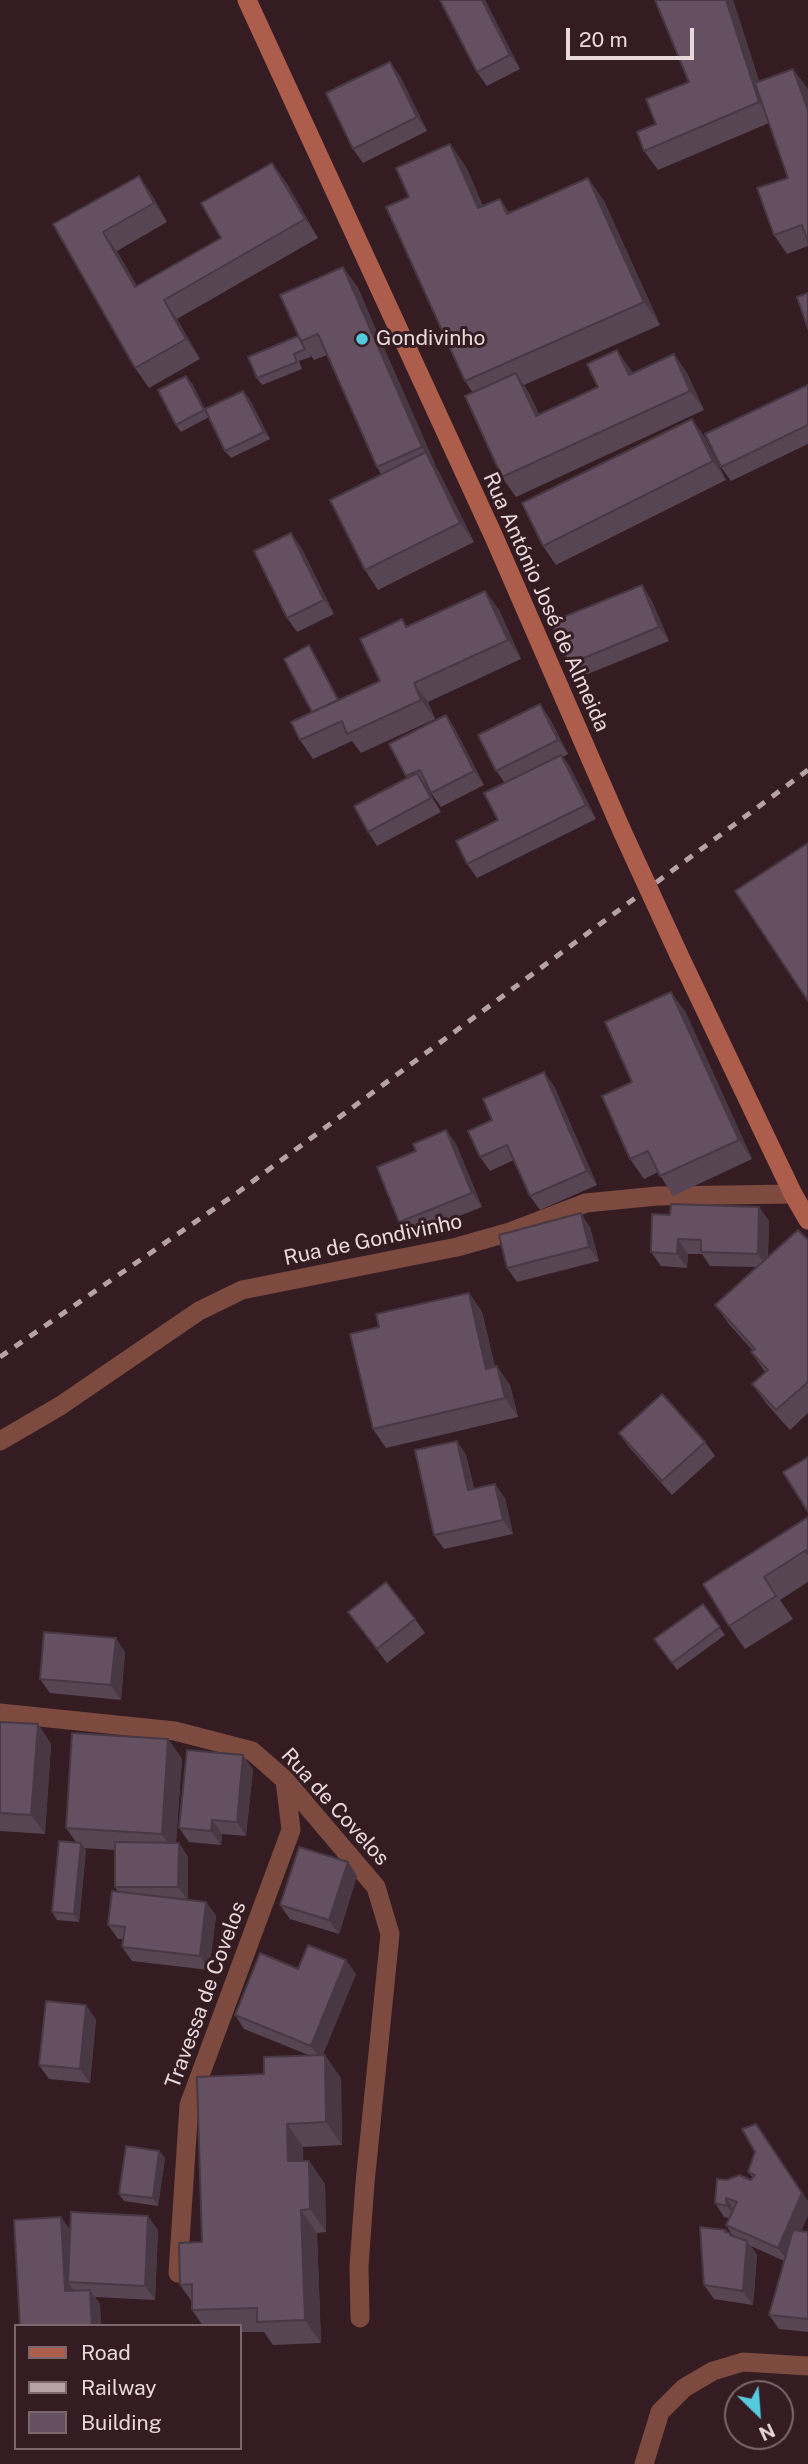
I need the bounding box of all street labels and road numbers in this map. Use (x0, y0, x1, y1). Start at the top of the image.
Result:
street label: Rua António José de Almeida (477, 468, 615, 736)
street label: Rua de Gondivinho (281, 1209, 465, 1271)
street label: Rua de Covelos (276, 1743, 394, 1871)
street label: Travessa de Covelos (160, 1898, 252, 2092)

